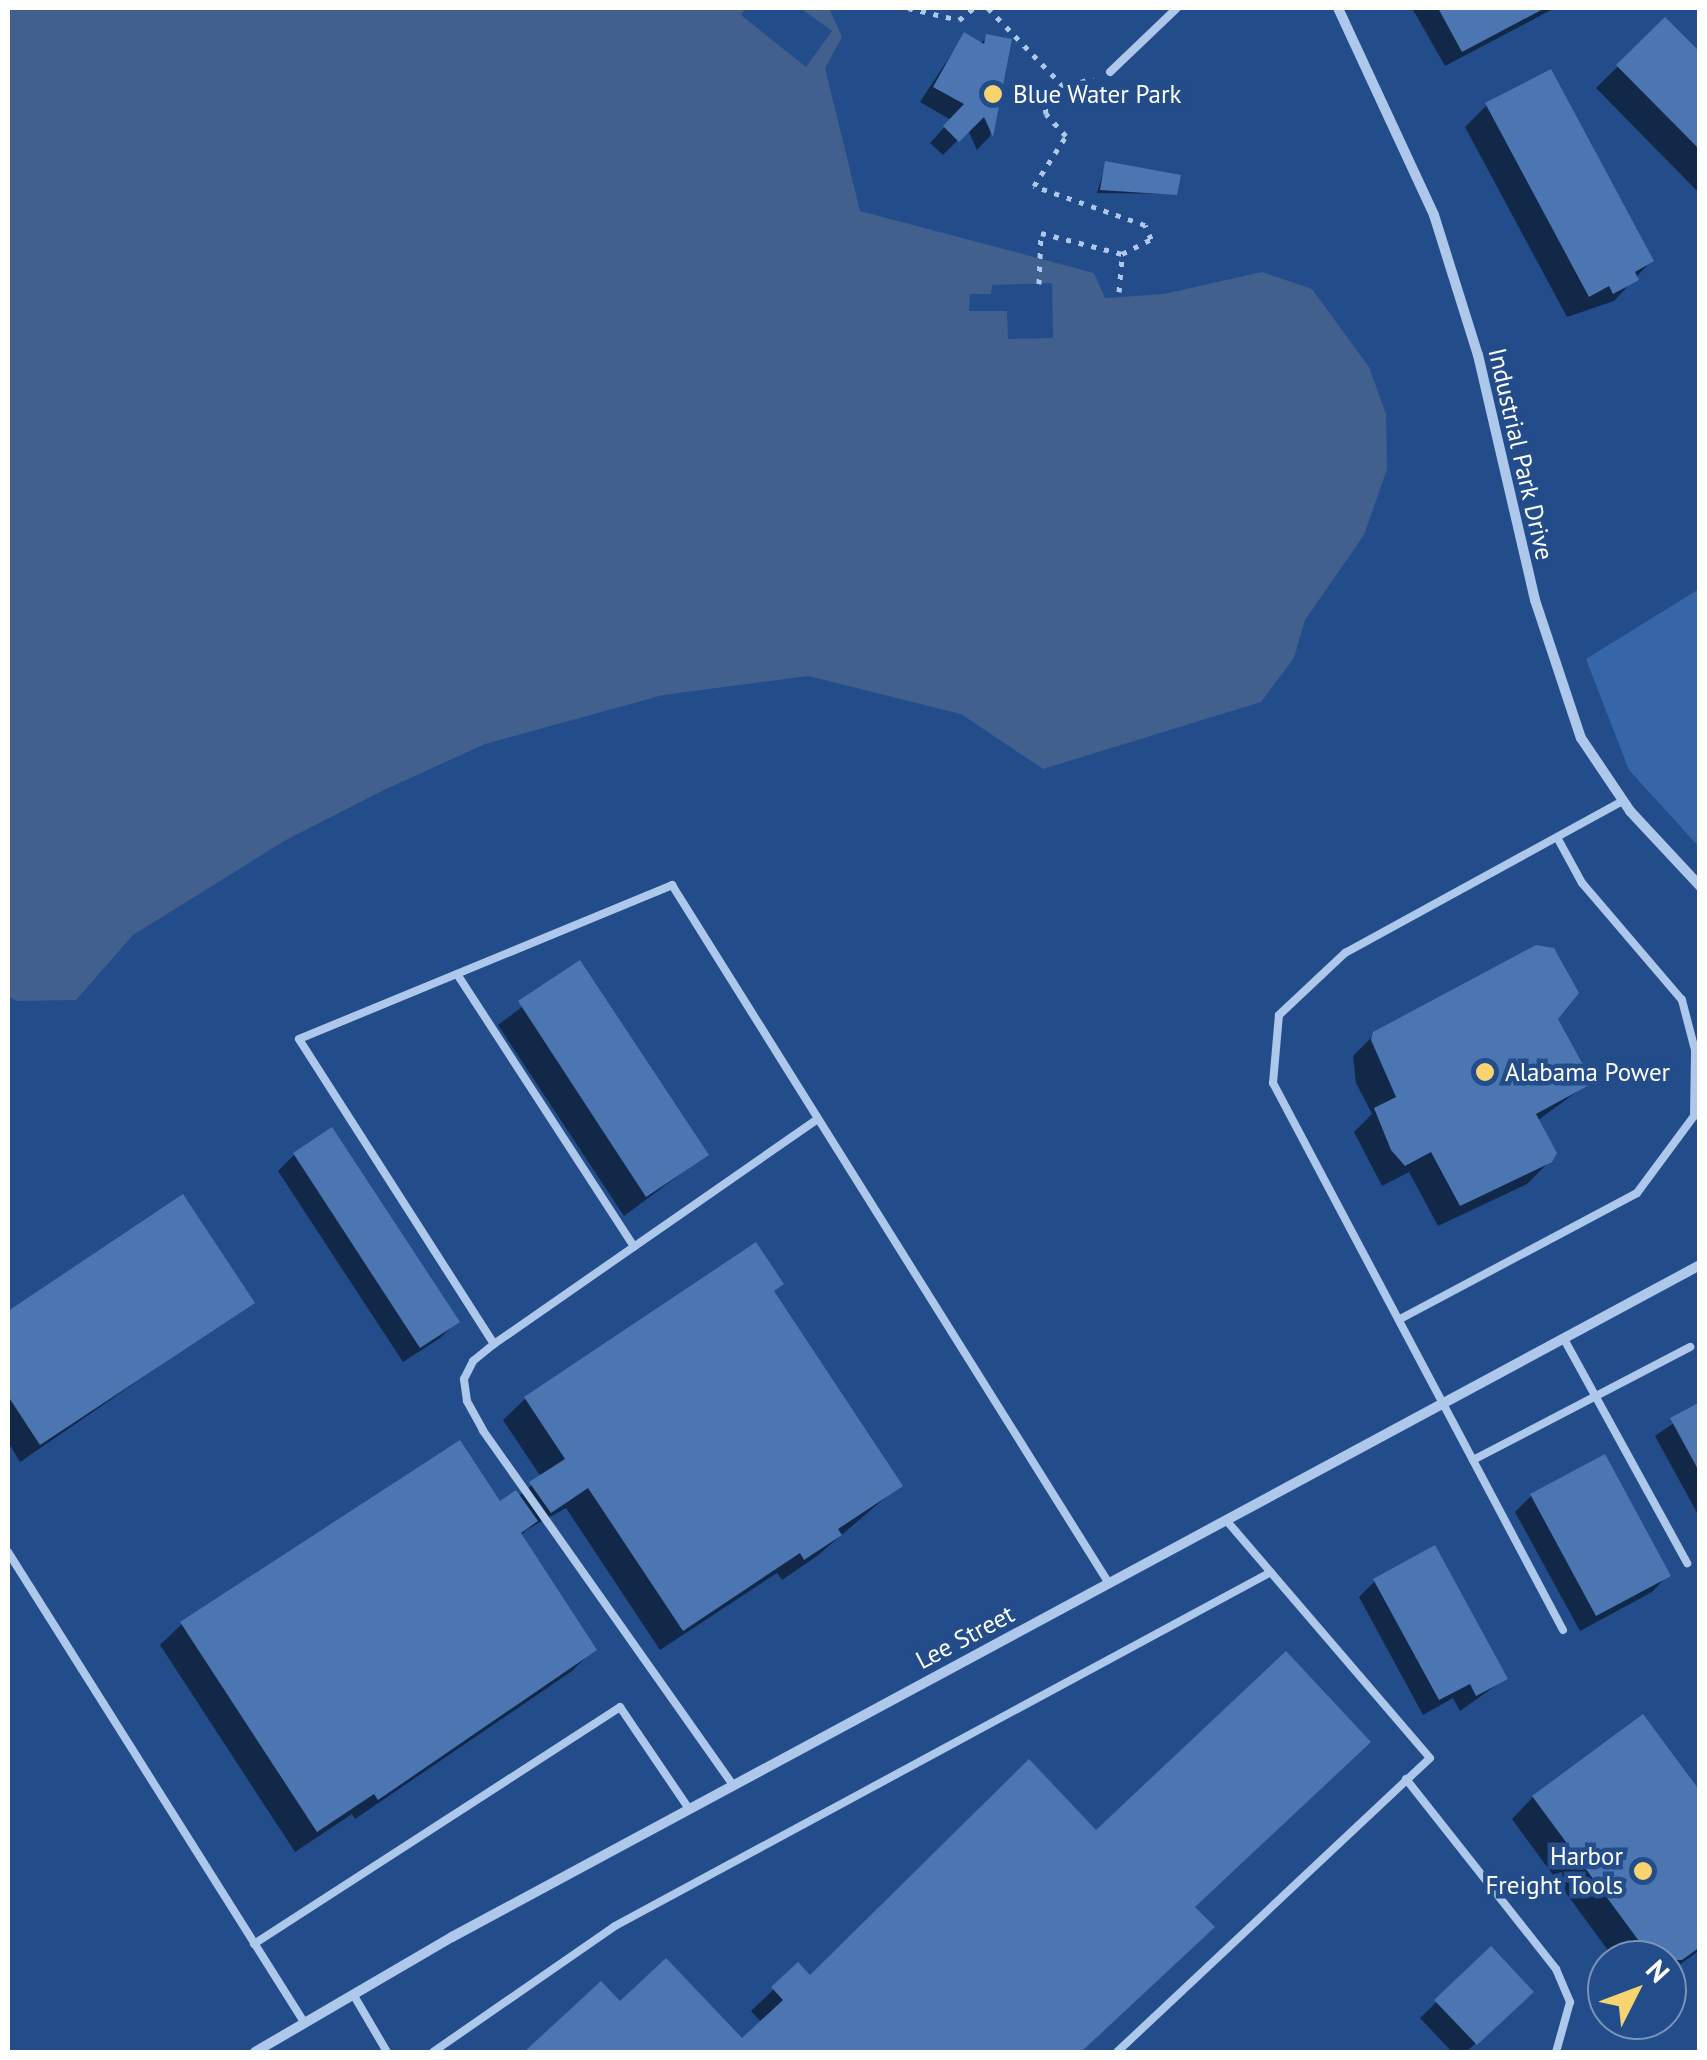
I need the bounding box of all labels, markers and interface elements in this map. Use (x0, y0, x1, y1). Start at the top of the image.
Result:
place label: Blue Water Park (1013, 79, 1182, 109)
marker: Blue Water Park (982, 83, 1004, 105)
street label: Industrial Park Drive (1482, 345, 1560, 563)
place label: Alabama Power (1505, 1057, 1670, 1087)
marker: Alabama Power (1474, 1061, 1496, 1083)
street label: Lee Street (911, 1599, 1019, 1675)
place label: Harbor Freight Tools (1485, 1842, 1623, 1901)
marker: Harbor Freight Tools (1632, 1860, 1654, 1882)
north arrow (1587, 1940, 1687, 2040)
text: N (1638, 1952, 1678, 1990)

